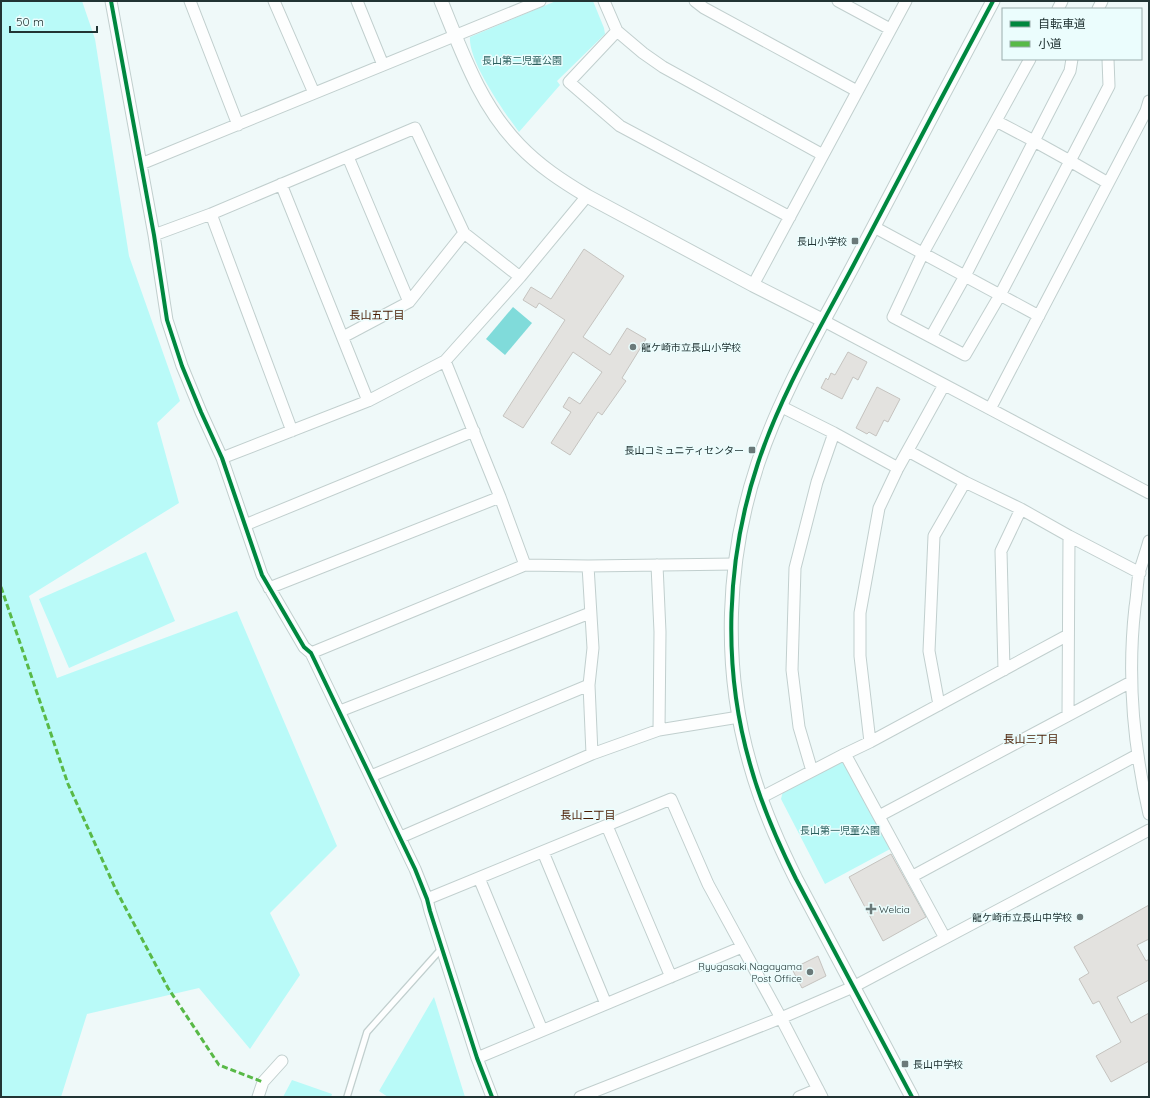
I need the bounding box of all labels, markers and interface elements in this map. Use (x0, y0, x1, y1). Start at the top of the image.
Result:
scale bar (10, 8, 97, 34)
legend (1002, 8, 1142, 60)
text: 50 m (16, 14, 44, 29)
text: 自転車道 (1038, 16, 1086, 31)
text: 小道 (1038, 36, 1062, 51)
park label: 長山第二児童公園 (482, 54, 562, 67)
place label: 長山小学校 (797, 235, 847, 248)
marker: 長山小学校 (850, 236, 860, 246)
district label: 長山五丁目 (350, 308, 405, 322)
place label: 龍ケ崎市立長山小学校 (641, 341, 741, 354)
marker: 龍ケ崎市立長山小学校 (628, 342, 638, 352)
place label: 長山コミュニティセンター (625, 444, 744, 457)
marker: 長山コミュニティセンター (747, 445, 757, 455)
district label: 長山三丁目 (1004, 732, 1059, 746)
district label: 長山二丁目 (561, 808, 616, 822)
park label: 長山第一児童公園 (800, 824, 880, 837)
place label: Welcia (879, 903, 910, 916)
marker: Welcia (866, 904, 876, 914)
place label: 龍ケ崎市立長山中学校 (972, 911, 1072, 924)
marker: 龍ケ崎市立長山中学校 (1075, 912, 1085, 922)
place label: Ryugasaki Nagayama Post Office (698, 960, 802, 985)
marker: Ryugasaki Nagayama Post Office (805, 967, 815, 977)
place label: 長山中学校 (913, 1058, 963, 1071)
marker: 長山中学校 (900, 1059, 910, 1069)

